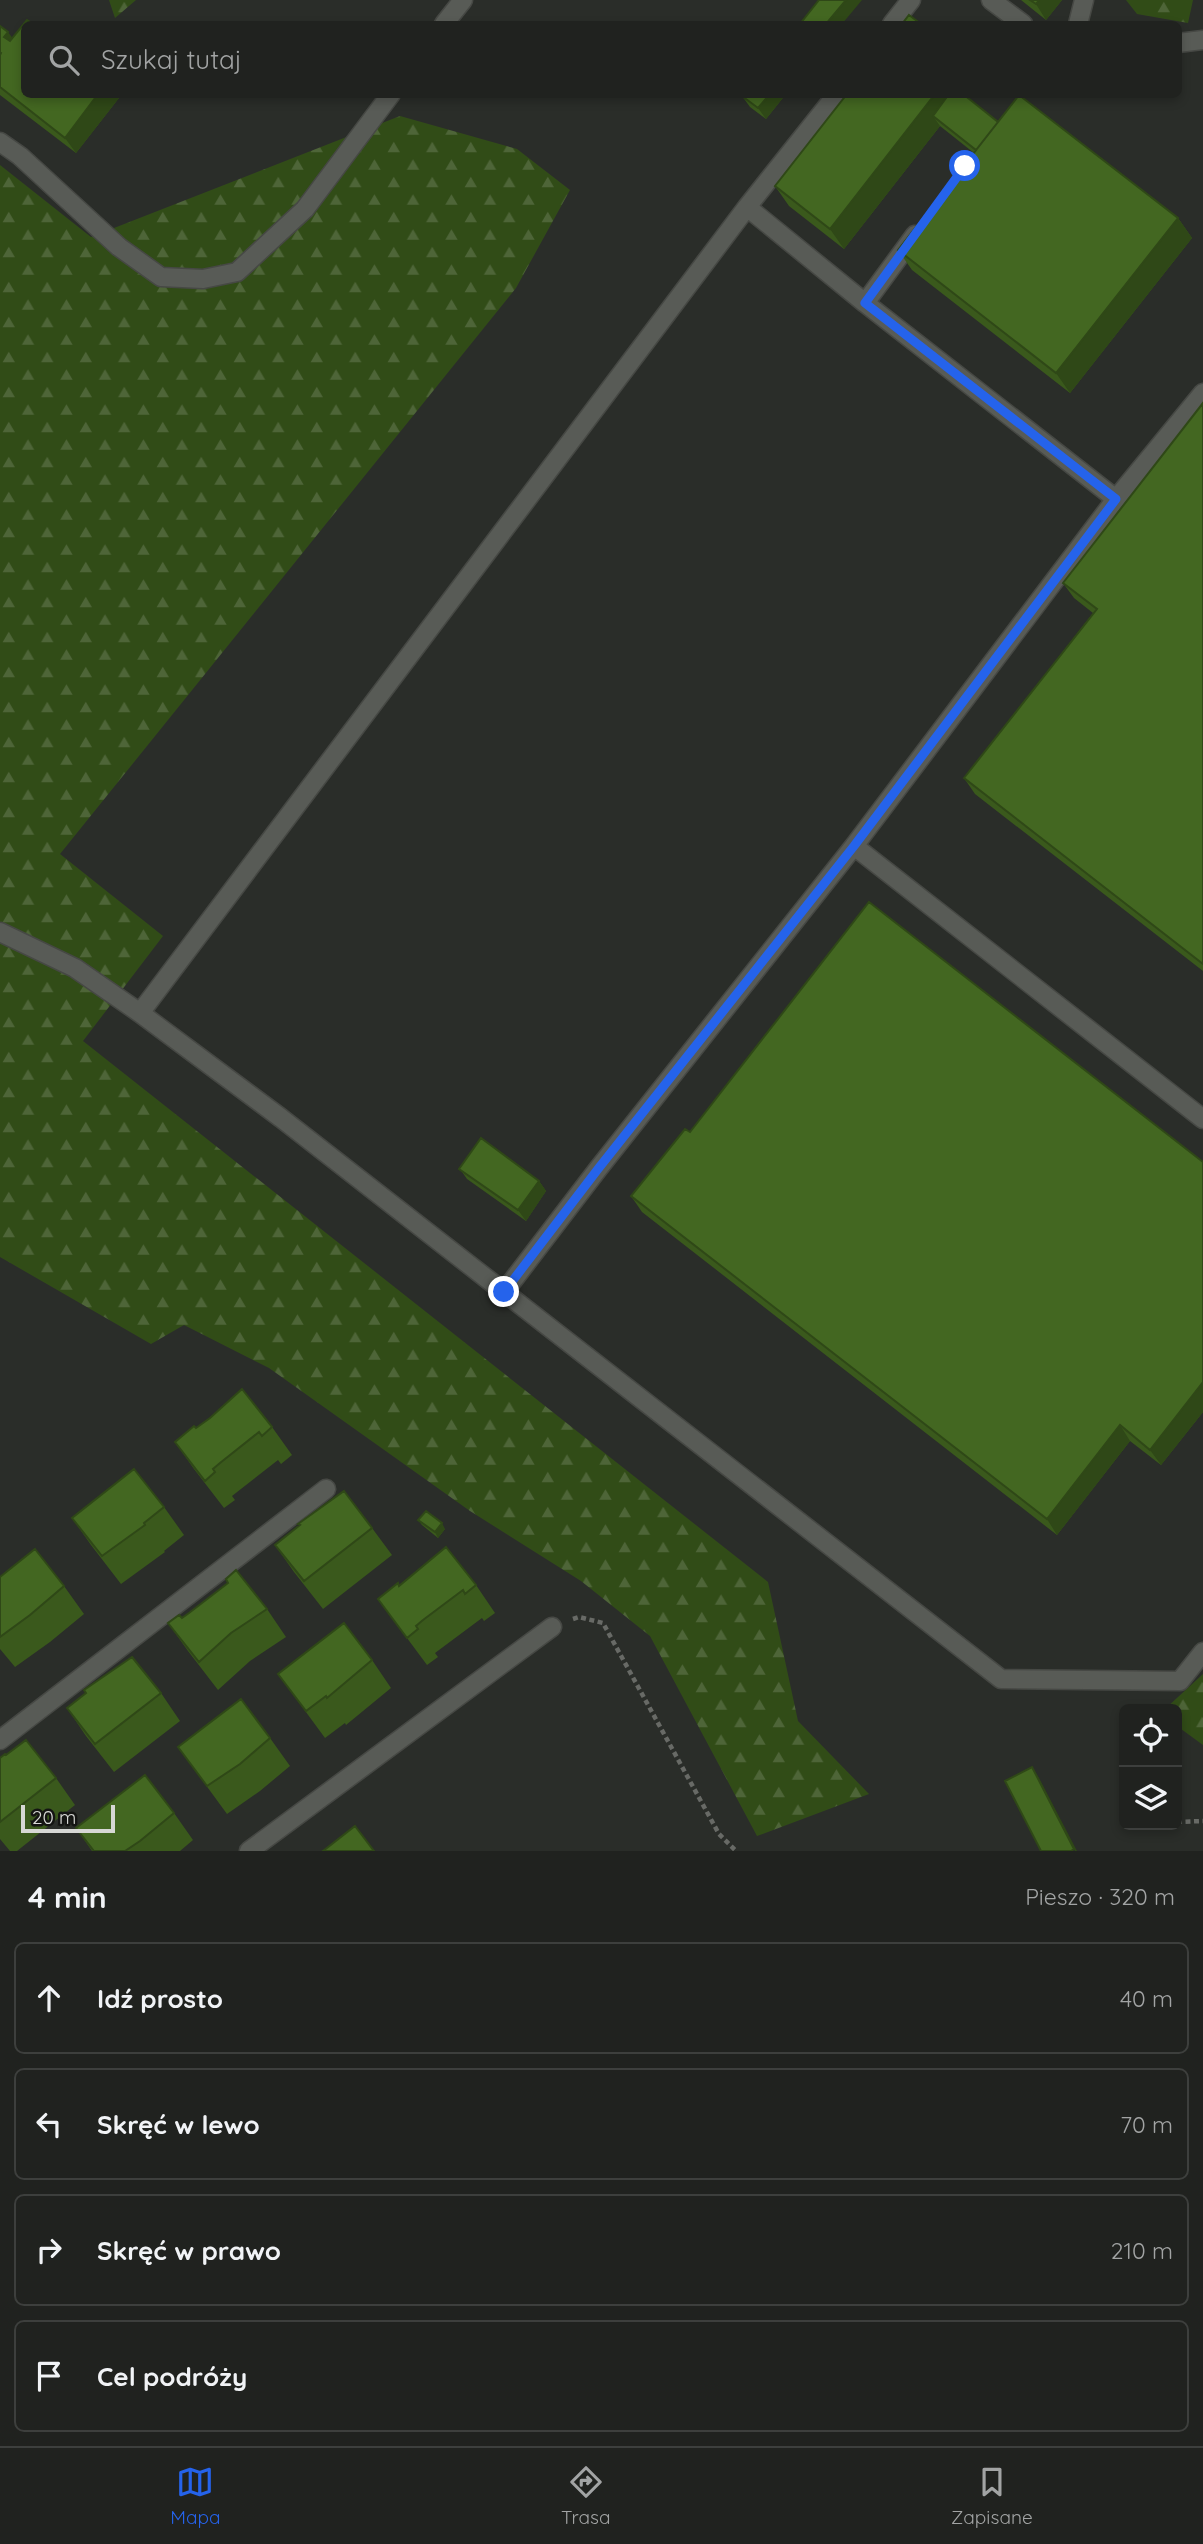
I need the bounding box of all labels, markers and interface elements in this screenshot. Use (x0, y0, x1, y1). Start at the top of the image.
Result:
search box (21, 21, 1182, 98)
icon: search (45, 41, 83, 79)
text: Szukaj tutaj (101, 43, 242, 76)
route start (949, 150, 980, 181)
route end (488, 1276, 519, 1307)
map controls (1119, 1704, 1182, 1830)
button: locate (1119, 1704, 1182, 1767)
button: layers (1119, 1767, 1182, 1830)
scale bar (21, 1802, 116, 1834)
text: 20 m (32, 1805, 76, 1829)
text: 4 min (28, 1878, 107, 1916)
text: Pieszo · 320 m (1025, 1882, 1175, 1911)
icon: ahead (30, 1979, 68, 2017)
text: Idź prosto (97, 1982, 223, 2015)
text: 40 m (1120, 1984, 1173, 2013)
icon: left (30, 2105, 68, 2143)
text: Skręć w lewo (97, 2108, 260, 2141)
text: 70 m (1120, 2110, 1173, 2139)
icon: right (30, 2231, 68, 2269)
text: Skręć w prawo (97, 2234, 281, 2267)
text: 210 m (1111, 2236, 1173, 2265)
icon: arrive (30, 2357, 68, 2395)
text: Cel podróży (97, 2360, 247, 2393)
tab: Mapa (170, 2463, 221, 2529)
tab: Trasa (561, 2463, 611, 2529)
tab: Zapisane (951, 2463, 1033, 2529)

